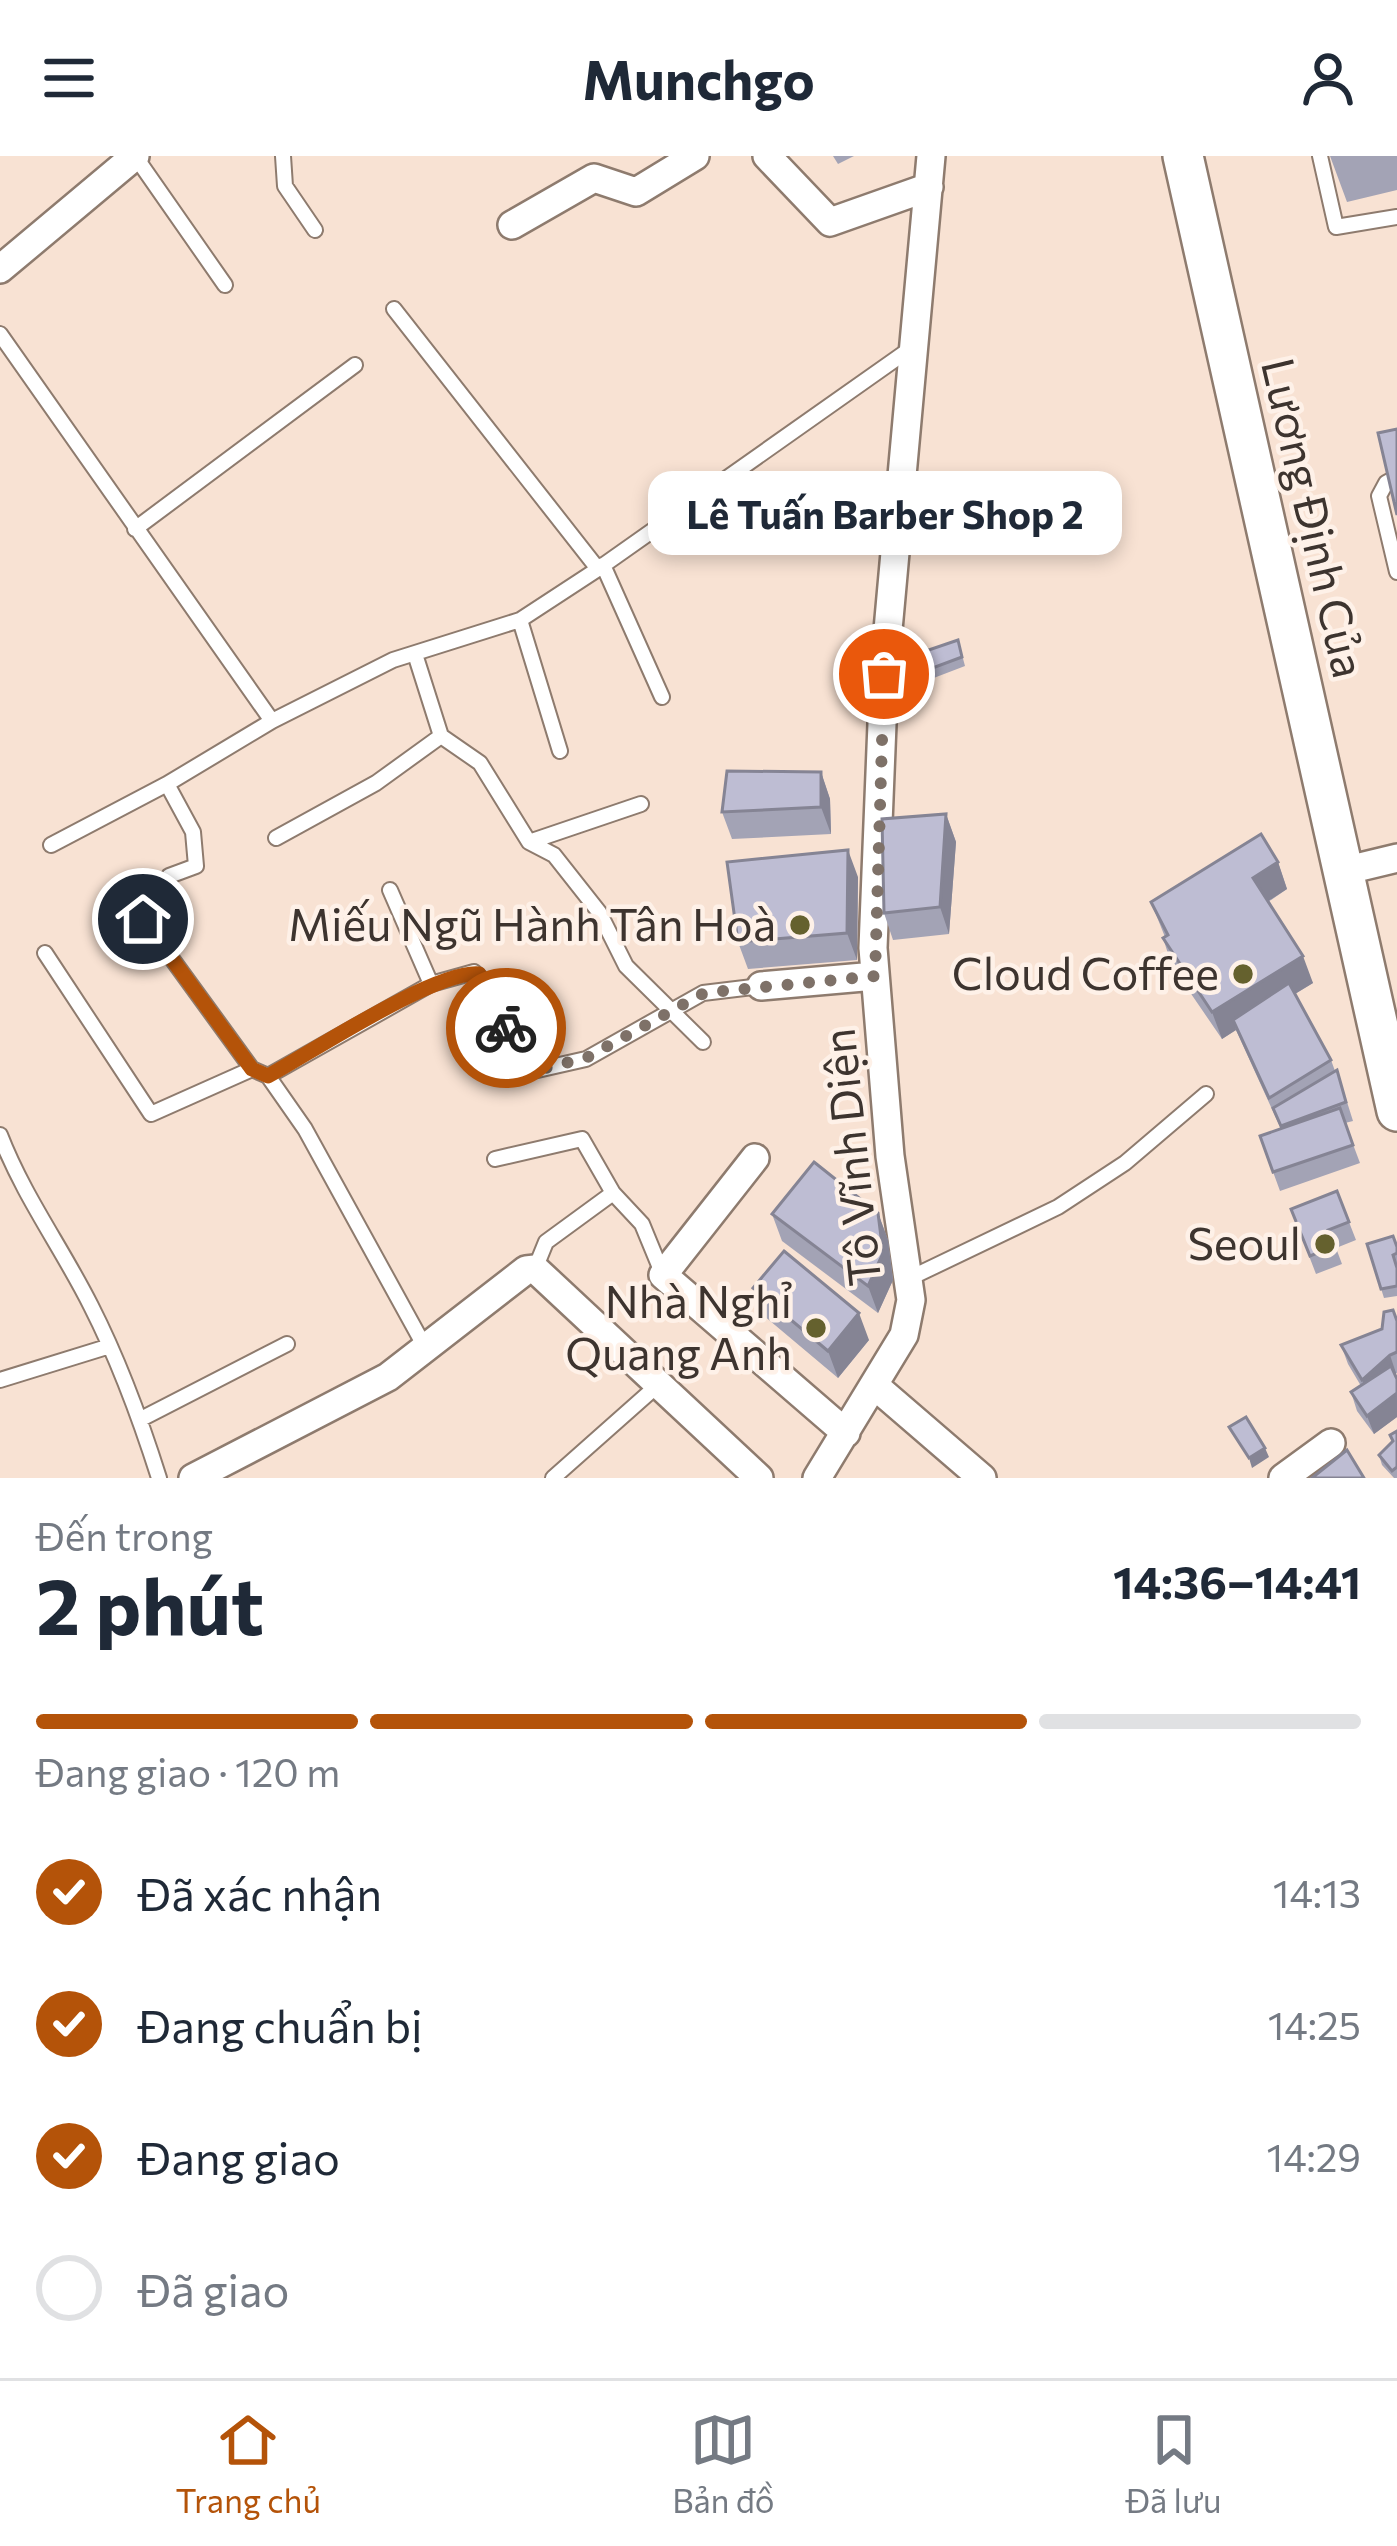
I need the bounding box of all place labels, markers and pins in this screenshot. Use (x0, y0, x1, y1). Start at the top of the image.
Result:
callout: Lê Tuấn Barber Shop 2 (647, 470, 1121, 554)
pin (833, 623, 935, 725)
pin (92, 868, 194, 970)
place label: Miếu Ngũ Hành Tân Hoà (288, 895, 776, 950)
marker: Miếu Ngũ Hành Tân Hoà (787, 912, 813, 938)
place label: Cloud Coffee (952, 944, 1219, 999)
marker: Cloud Coffee (1230, 961, 1256, 987)
place label: Seoul (1187, 1214, 1301, 1269)
marker: Seoul (1312, 1231, 1338, 1257)
place label: Nhà Nghỉ Quang Anh (565, 1272, 792, 1379)
marker: Nhà Nghỉ Quang Anh (803, 1315, 829, 1341)

